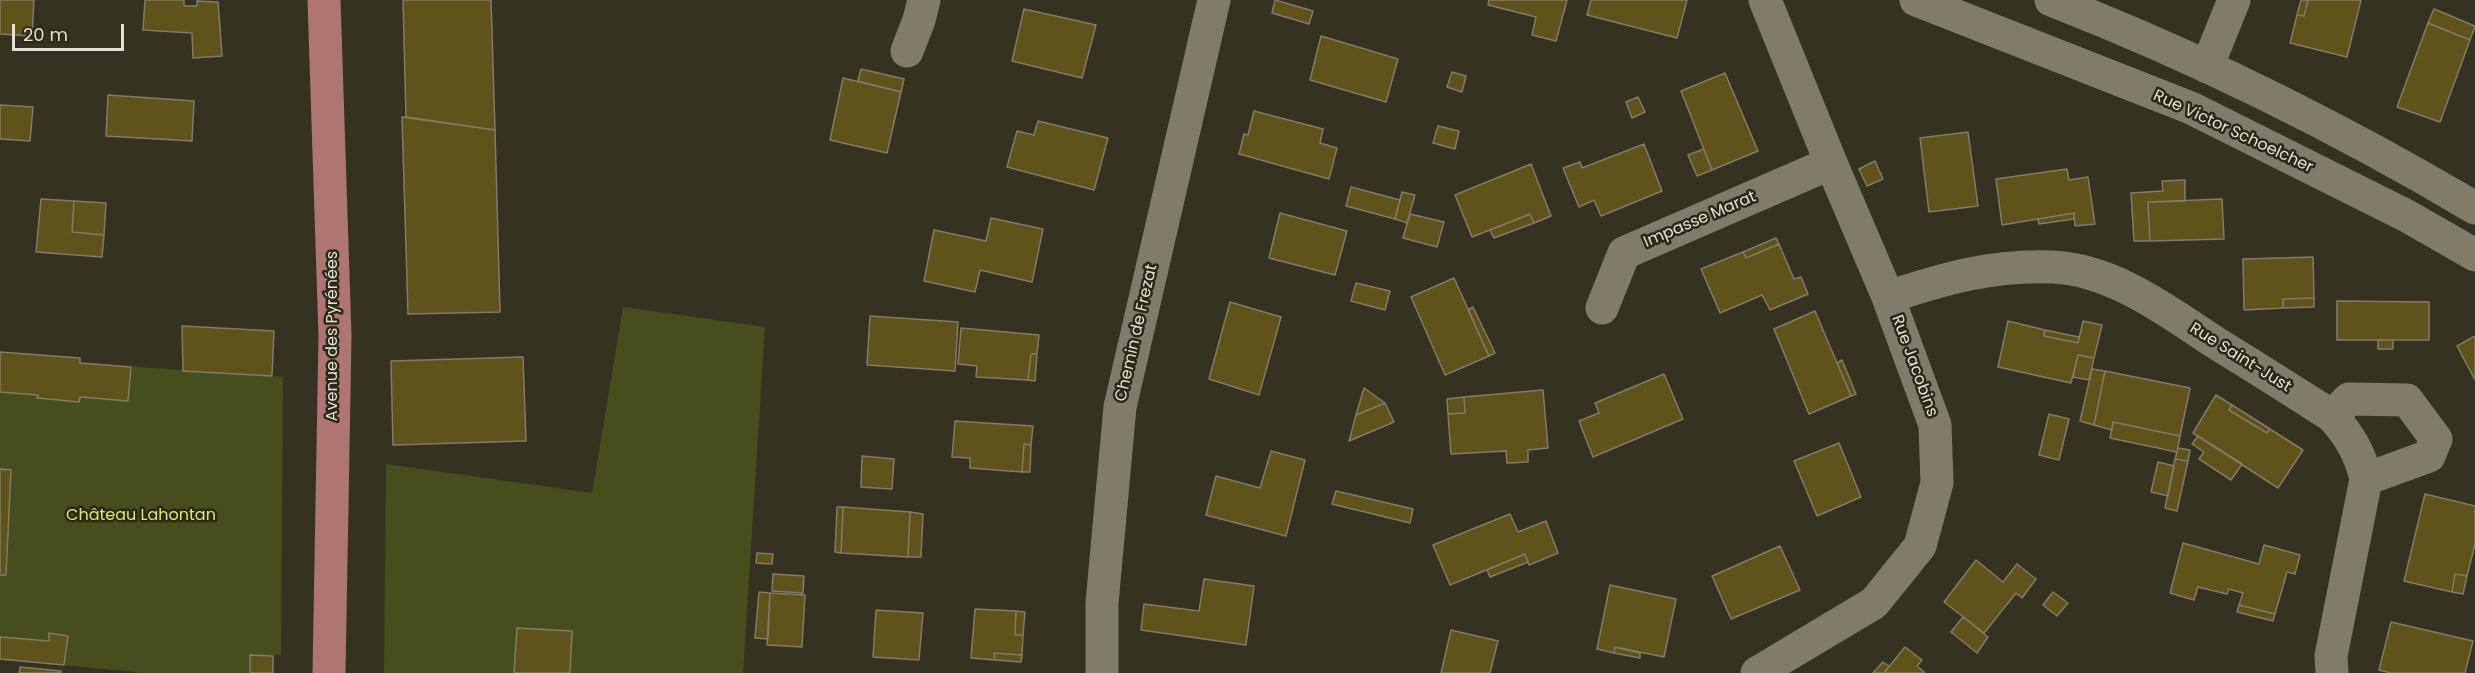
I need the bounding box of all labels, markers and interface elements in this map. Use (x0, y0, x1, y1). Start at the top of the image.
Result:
scale bar (15, 12, 128, 50)
text: 20 m (23, 22, 68, 47)
street label: Rue Victor Schoelcher (2150, 86, 2316, 178)
street label: Impasse Marat (1641, 188, 1759, 252)
street label: Avenue des Pyrénées (323, 251, 343, 421)
street label: Chemin de Frezat (1112, 262, 1162, 404)
street label: Rue Jacobins (1887, 313, 1941, 419)
street label: Rue Saint-Just (2186, 319, 2294, 397)
park label: Château Lahontan (66, 506, 216, 526)

